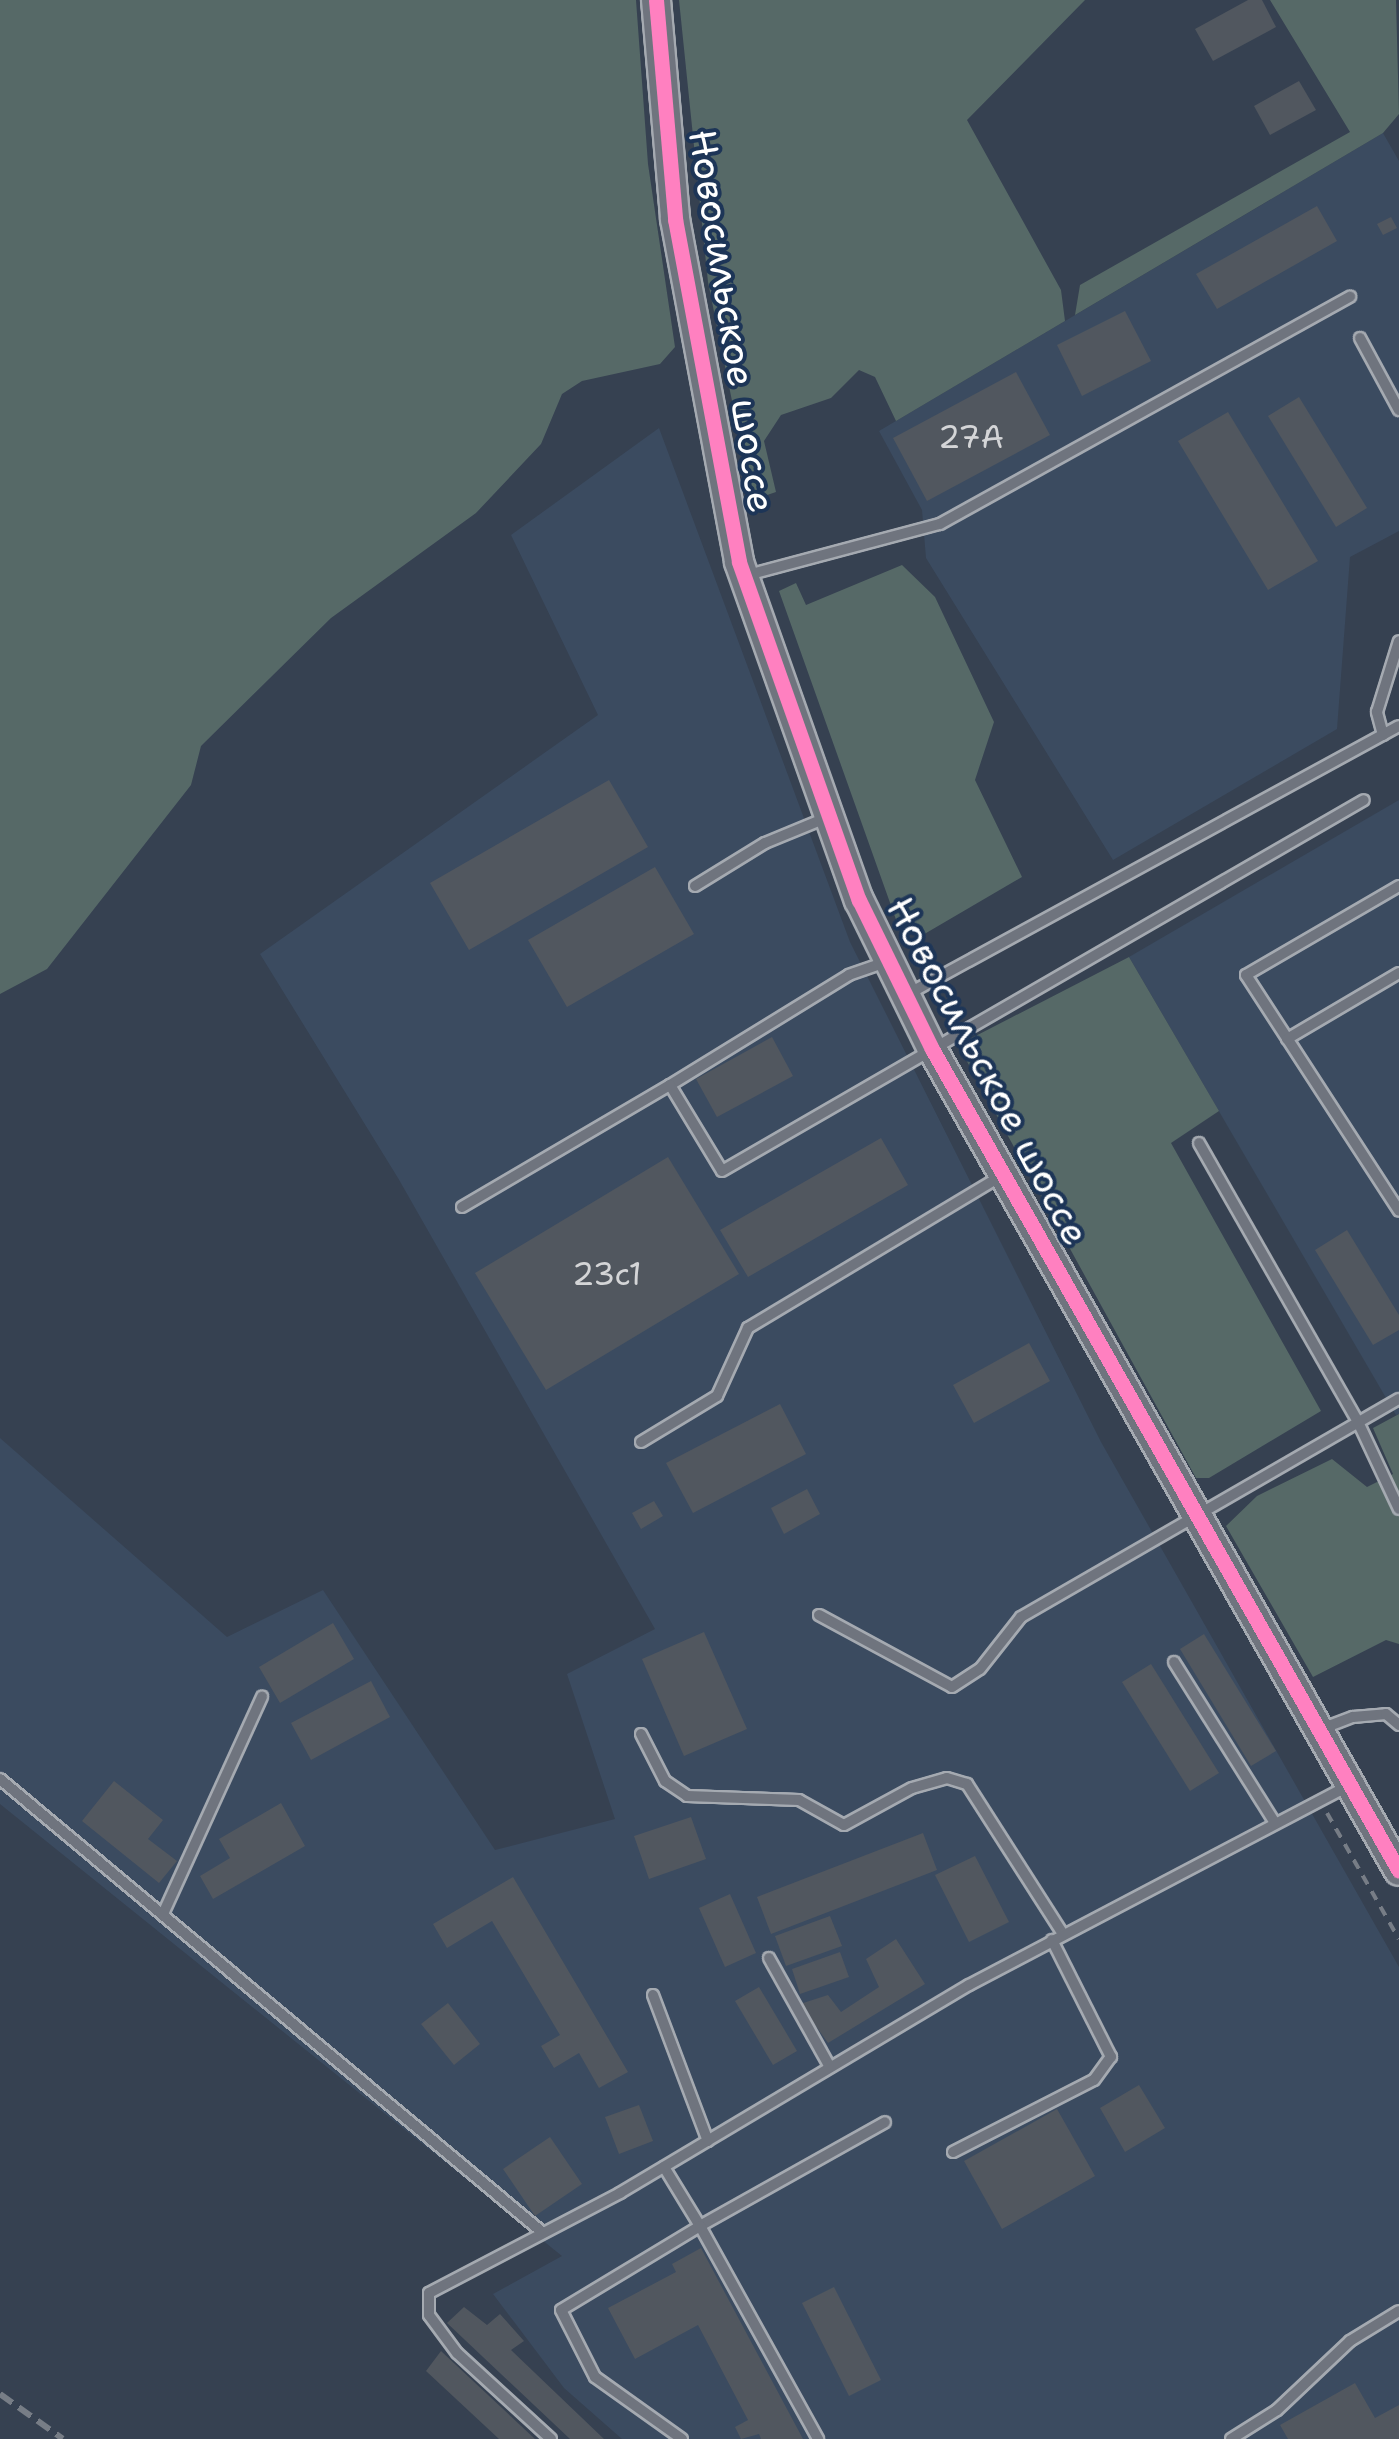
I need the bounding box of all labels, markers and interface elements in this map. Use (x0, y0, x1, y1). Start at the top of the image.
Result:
street label: Новосильское шоссе (679, 126, 785, 516)
house number: 27А (938, 418, 1004, 456)
street label: Новосильское шоссе (877, 889, 1099, 1253)
house number: 23с1 (572, 1255, 642, 1293)

